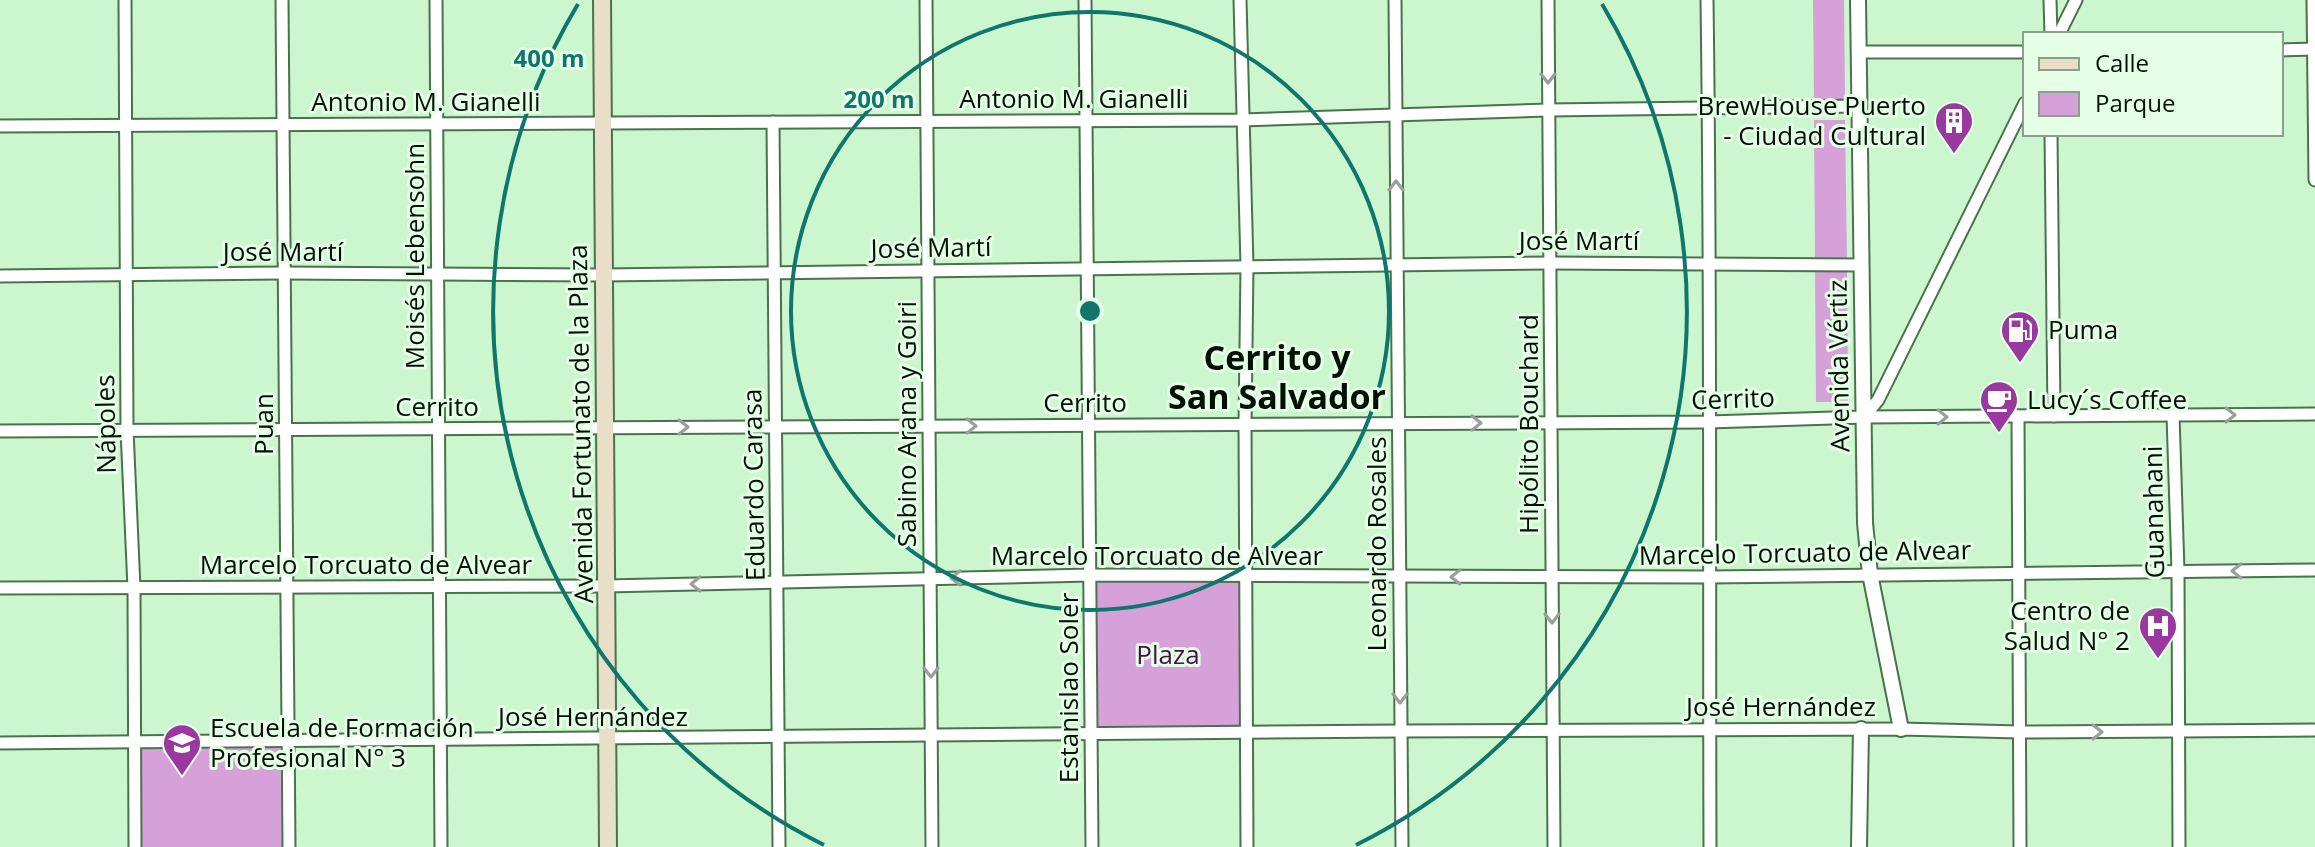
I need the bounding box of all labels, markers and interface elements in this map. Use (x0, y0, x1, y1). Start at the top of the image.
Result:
legend (2023, 32, 2283, 136)
text: 400 m (514, 41, 584, 74)
text: Calle (2095, 46, 2149, 79)
one-way arrow (1539, 72, 1557, 85)
street label: Antonio M. Gianelli (959, 80, 1189, 116)
text: 200 m (844, 82, 914, 115)
street label: Antonio M. Gianelli (311, 83, 541, 119)
text: Parque (2095, 86, 2175, 119)
place label: BrewHouse Puerto - Ciudad Cultural (1698, 87, 1926, 153)
building icon: BrewHouse Puerto - Ciudad Cultural (1933, 100, 1975, 155)
street label: Moisés Lebensohn (396, 143, 432, 369)
one-way arrow (1387, 179, 1405, 192)
street label: José Martí (1516, 222, 1640, 258)
street label: José Martí (867, 228, 992, 266)
street label: José Martí (220, 233, 344, 269)
street label: Avenida Fortunato de la Plaza (559, 244, 601, 604)
street label: Avenida Vértiz (1818, 280, 1858, 453)
centre of rings (1076, 297, 1104, 325)
street label: Sabino Arana y Goiri (888, 301, 924, 547)
fuel station icon: Puma (1999, 309, 2041, 364)
place label: Puma (2048, 311, 2118, 347)
street label: Hipólito Bouchard (1510, 314, 1546, 534)
district label: Cerrito y San Salvador (1168, 334, 1386, 419)
street label: Nápoles (86, 374, 124, 474)
street label: Cerrito (1691, 379, 1775, 417)
cafe icon: Lucy´s Coffee (1978, 379, 2020, 434)
place label: Lucy´s Coffee (2027, 381, 2187, 417)
street label: Cerrito (1043, 384, 1127, 420)
street label: Cerrito (395, 388, 479, 424)
street label: Eduardo Carasa (733, 389, 773, 582)
street label: Puan (245, 393, 281, 455)
one-way arrow (2224, 406, 2237, 423)
one-way arrow (1936, 408, 1949, 425)
one-way arrow (1470, 414, 1483, 432)
one-way arrow (965, 417, 978, 435)
one-way arrow (677, 418, 690, 436)
street label: Leonardo Rosales (1358, 436, 1394, 652)
street label: Guanahani (2134, 445, 2172, 579)
street label: Marcelo Torcuato de Alvear (1638, 531, 1972, 573)
street label: Marcelo Torcuato de Alvear (991, 537, 1324, 573)
street label: Marcelo Torcuato de Alvear (200, 546, 533, 582)
one-way arrow (2230, 562, 2243, 579)
one-way arrow (1449, 568, 1462, 586)
one-way arrow (949, 570, 962, 587)
one-way arrow (689, 575, 702, 593)
street label: Estanislao Soler (1050, 592, 1086, 783)
place label: Centro de Salud N° 2 (2004, 592, 2130, 658)
hospital icon: Centro de Salud N° 2 (2137, 605, 2179, 660)
one-way arrow (1543, 612, 1561, 625)
park label: Plaza (1136, 636, 1200, 672)
one-way arrow (922, 666, 940, 679)
street label: José Hernández (1683, 688, 1876, 724)
one-way arrow (1391, 692, 1409, 705)
street label: José Hernández (495, 698, 688, 734)
place label: Escuela de Formación Profesional N° 3 (210, 709, 474, 775)
school or university icon: Escuela de Formación Profesional N° 3 (161, 722, 203, 777)
one-way arrow (2091, 723, 2104, 741)

